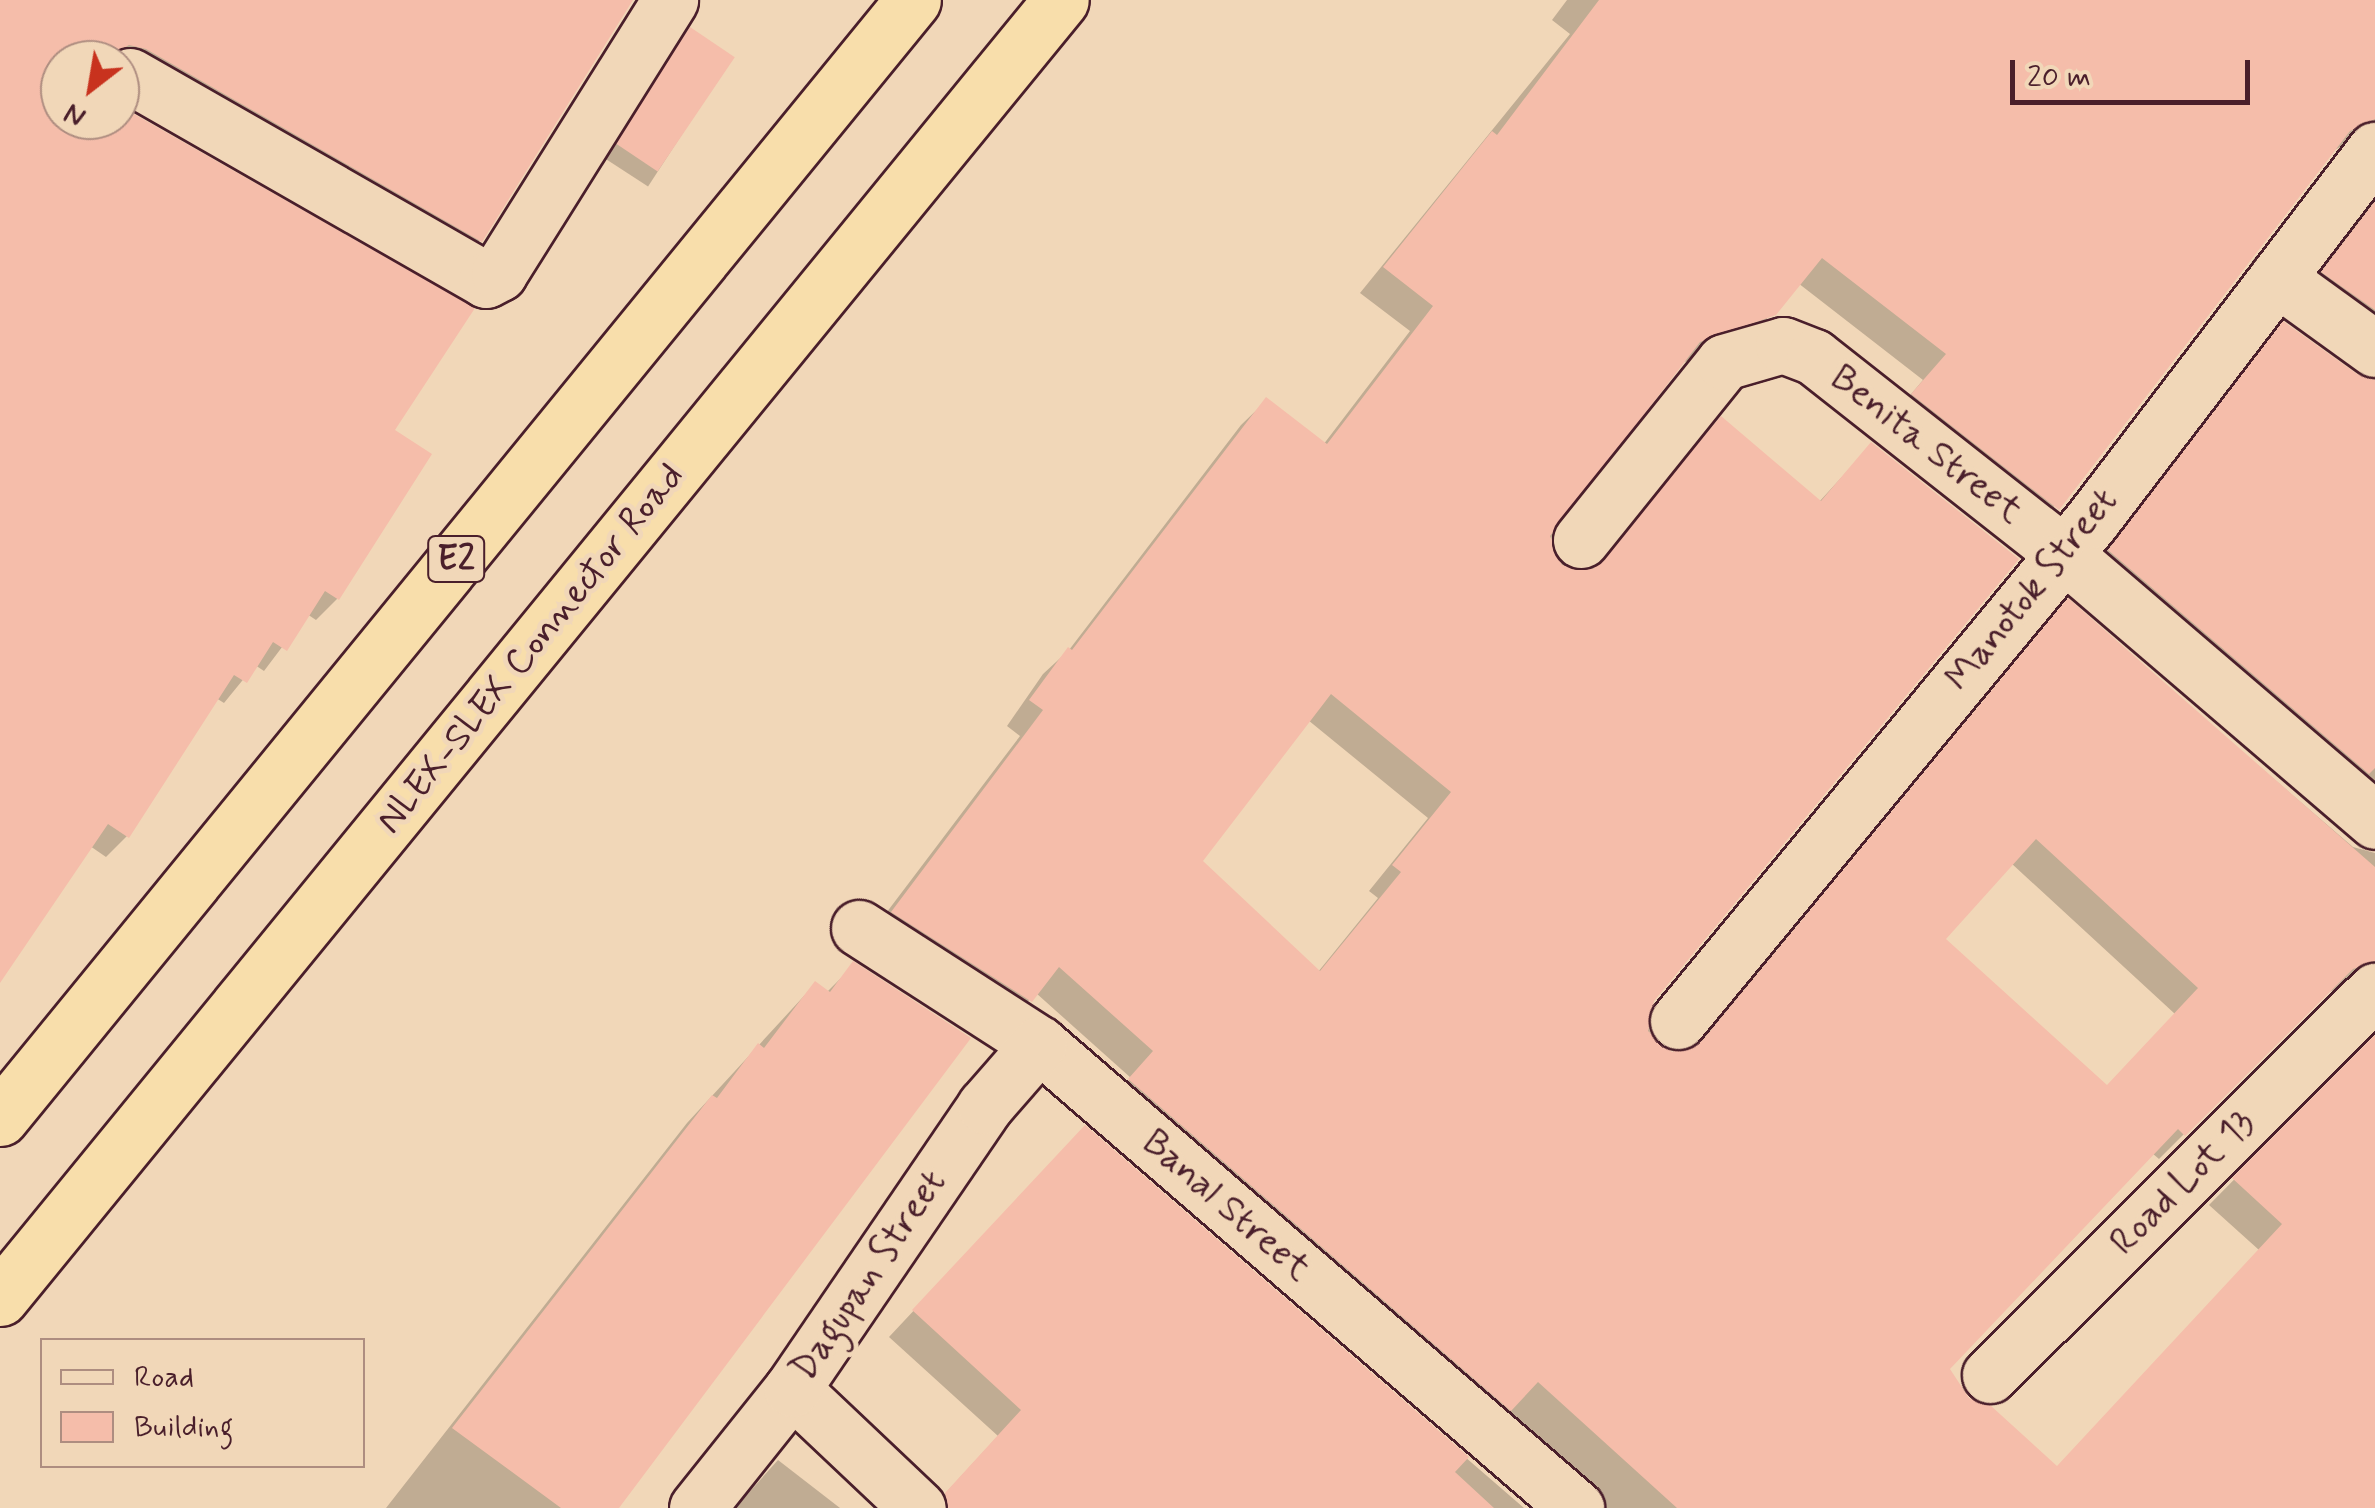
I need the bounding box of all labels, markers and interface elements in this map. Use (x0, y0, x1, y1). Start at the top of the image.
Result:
north arrow (40, 40, 140, 140)
scale bar (2015, 40, 2255, 102)
text: 20 m (2027, 58, 2091, 97)
text: N (58, 94, 93, 135)
street label: Benita Street (1821, 356, 2031, 534)
street label: NLEX-SLEX Connector Road (369, 456, 693, 842)
street label: Manotok Street (1934, 477, 2130, 703)
road number: E2 (426, 529, 486, 589)
street label: Road Lot 13 (2103, 1103, 2263, 1263)
street label: Banal Street (1132, 1120, 1320, 1292)
street label: Dagupan Street (780, 1159, 958, 1393)
legend (40, 1338, 365, 1468)
text: Road (134, 1358, 194, 1397)
text: Building (134, 1408, 233, 1447)

